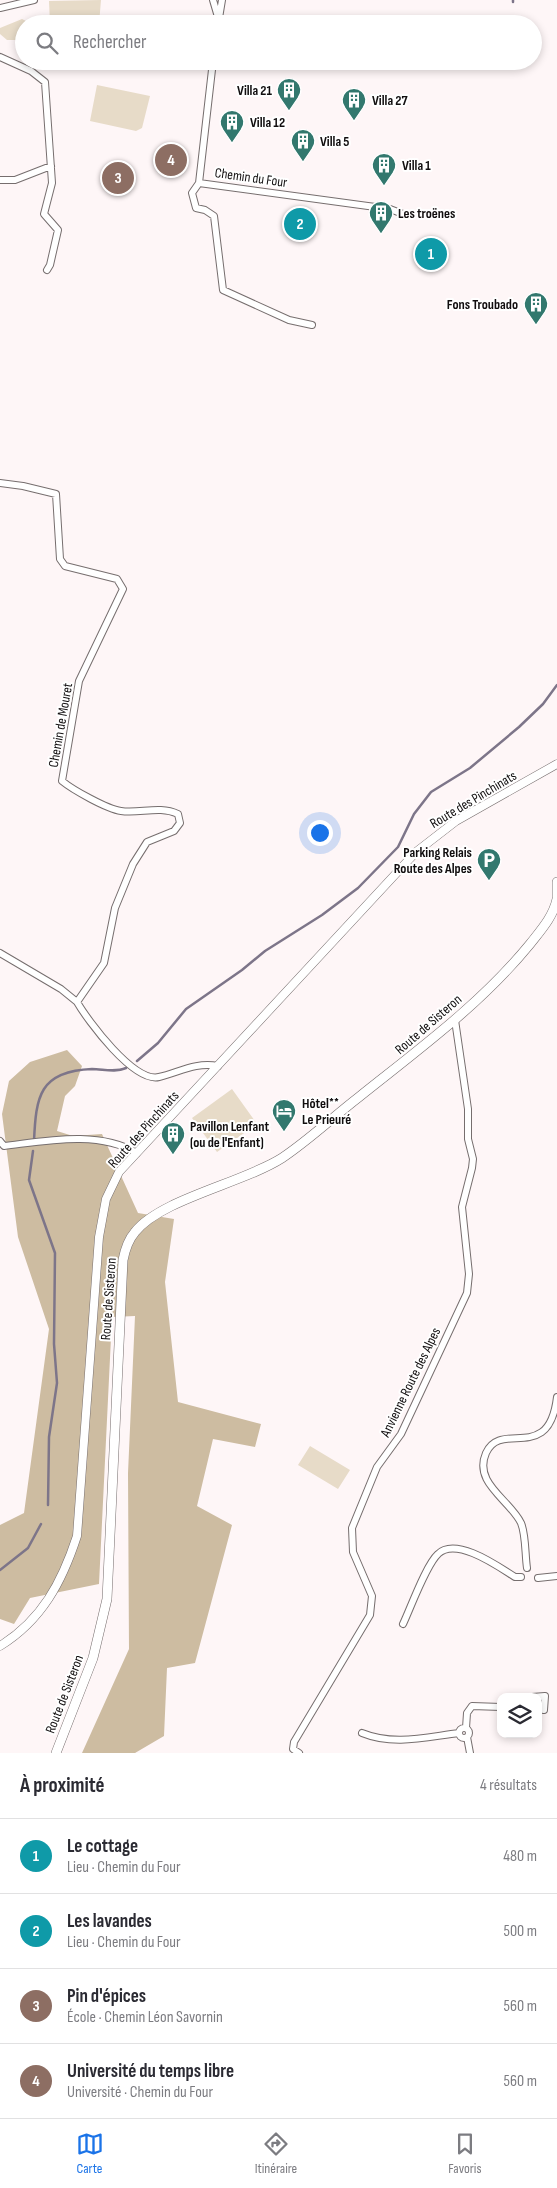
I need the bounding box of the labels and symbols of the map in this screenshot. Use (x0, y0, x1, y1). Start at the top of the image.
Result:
building icon: Villa 21 (276, 77, 302, 111)
place label: Villa 21 (237, 82, 273, 99)
building icon: Villa 27 (341, 87, 367, 121)
place label: Villa 27 (372, 92, 408, 109)
building icon: Villa 12 (219, 109, 245, 143)
place label: Villa 12 (250, 114, 285, 131)
building icon: Villa 5 (290, 128, 316, 162)
place label: Villa 5 (320, 133, 349, 150)
pin: 4 (155, 141, 187, 179)
building icon: Villa 1 (371, 152, 397, 186)
place label: Villa 1 (402, 157, 431, 174)
pin: 3 (102, 159, 134, 197)
street label: Chemin du Four (214, 164, 288, 191)
building icon: Les troënes (368, 200, 394, 234)
pin: 2 (284, 205, 316, 243)
place label: Les troënes (398, 205, 455, 222)
pin: 1 (415, 235, 447, 273)
building icon: Fons Troubado (523, 291, 549, 325)
place label: Fons Troubado (447, 296, 518, 313)
street label: Chemin de Mouret (45, 681, 76, 769)
street label: Route des Pinchinats (427, 767, 520, 832)
your location (307, 820, 333, 846)
place label: Parking Relais Route des Alpes (394, 844, 472, 877)
parking icon: Parking Relais Route des Alpes (476, 847, 502, 881)
street label: Route de Sisteron (392, 991, 465, 1058)
street label: Route des Pinchinats (104, 1087, 182, 1171)
place label: Hôtel** Le Prieuré (302, 1095, 351, 1128)
hotel icon: Hôtel** Le Prieuré (271, 1098, 297, 1132)
place label: Pavillon Lenfant (ou de l'Enfant) (190, 1118, 270, 1151)
building icon: Pavillon Lenfant (ou de l'Enfant) (160, 1121, 186, 1155)
street label: Route de Sisteron (97, 1257, 120, 1341)
street label: Anvienne Route des Alpes (376, 1325, 444, 1441)
street label: Route de Sisteron (42, 1653, 87, 1736)

